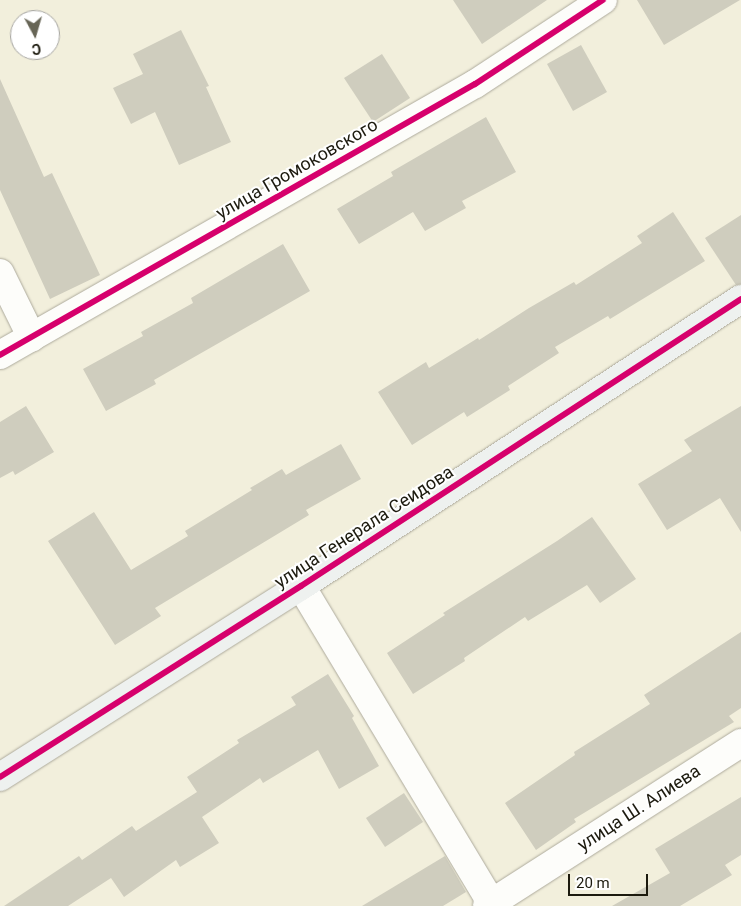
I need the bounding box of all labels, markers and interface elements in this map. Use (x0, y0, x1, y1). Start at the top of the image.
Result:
north arrow (10, 10, 60, 60)
text: С (31, 40, 42, 57)
street label: улица Громоковского (212, 114, 382, 224)
street label: улица Генерала Сеидова (270, 461, 458, 593)
street label: улица Ш. Алиева (573, 760, 705, 856)
scale bar (571, 864, 651, 896)
text: 20 m (576, 874, 610, 892)

